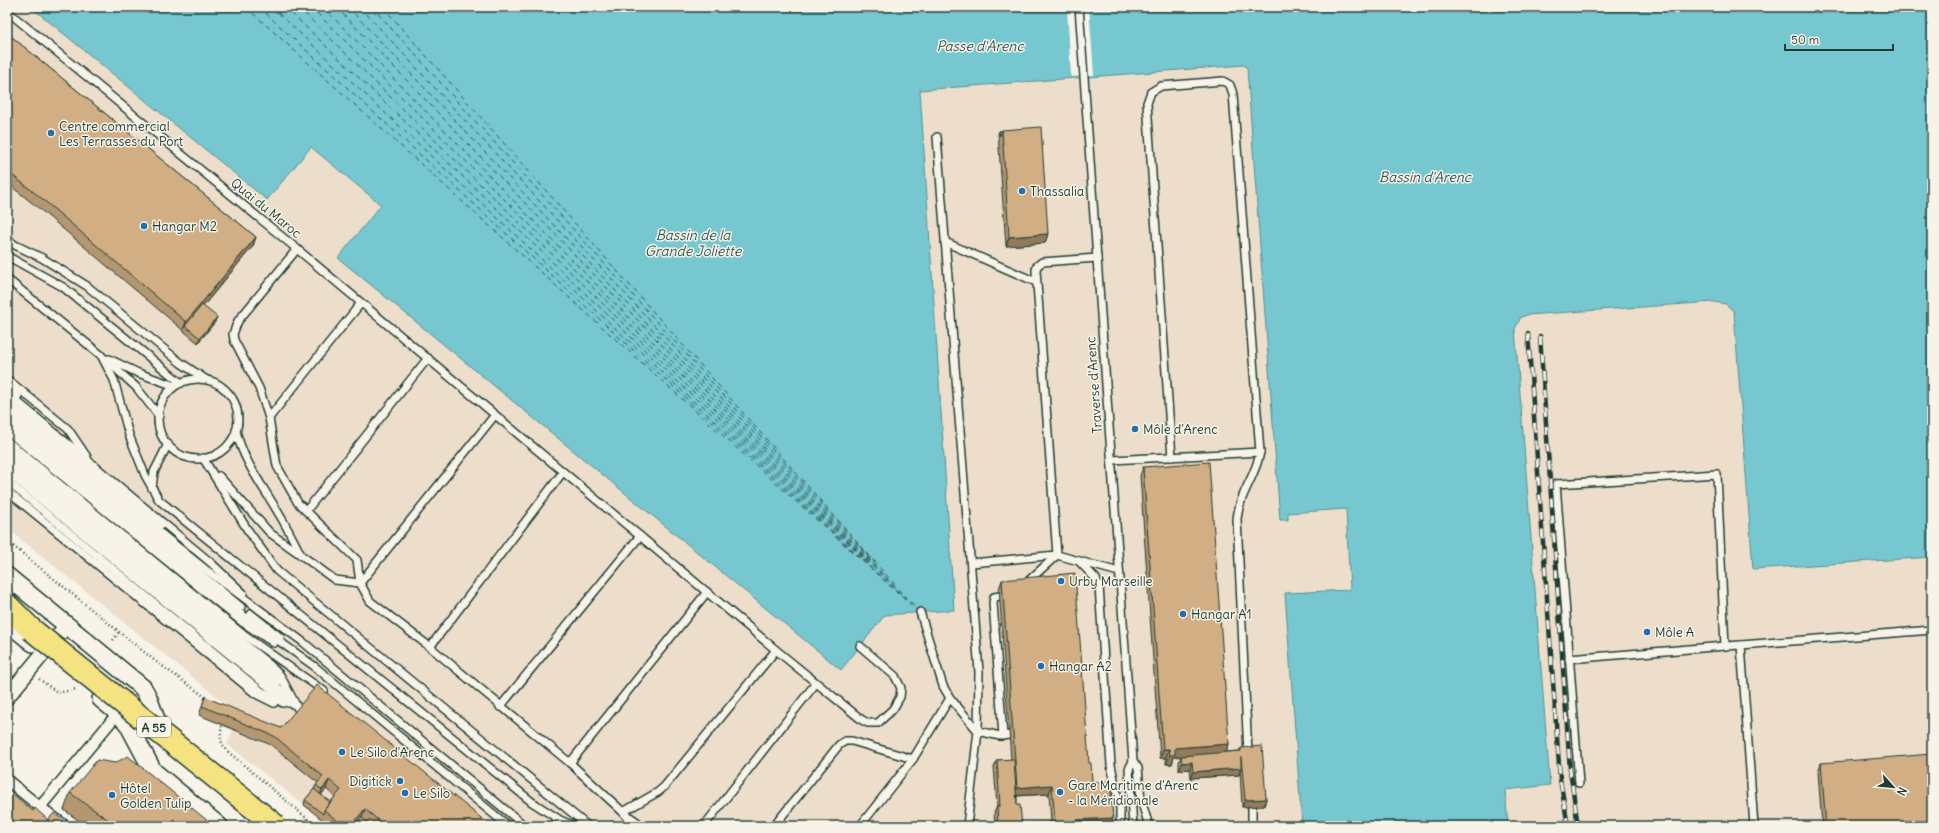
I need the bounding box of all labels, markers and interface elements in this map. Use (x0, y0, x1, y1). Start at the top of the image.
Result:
scale bar (1785, 26, 1893, 52)
text: 50 m (1791, 32, 1820, 47)
water label: Passe d'Arenc (936, 37, 1025, 55)
place label: Centre commercial Les Terrasses du Port (59, 118, 184, 150)
marker: Centre commercial Les Terrasses du Port (46, 128, 56, 138)
water label: Bassin d'Arenc (1379, 168, 1473, 186)
street label: Quai du Maroc (227, 174, 305, 242)
place label: Thassalia (1030, 183, 1084, 200)
marker: Thassalia (1017, 186, 1027, 196)
place label: Hangar M2 (152, 218, 217, 235)
marker: Hangar M2 (139, 221, 149, 231)
water label: Bassin de la Grande Joliette (645, 226, 743, 260)
street label: Traverse d'Arenc (1082, 336, 1106, 434)
place label: Môle d'Arenc (1143, 421, 1218, 438)
marker: Môle d'Arenc (1130, 424, 1140, 434)
place label: Urby Marseille (1069, 573, 1153, 590)
marker: Urby Marseille (1056, 576, 1066, 586)
place label: Hangar A1 (1191, 606, 1252, 623)
marker: Hangar A1 (1178, 609, 1188, 619)
place label: Môle A (1655, 624, 1694, 641)
marker: Môle A (1642, 627, 1652, 637)
place label: Hangar A2 (1049, 658, 1112, 675)
marker: Hangar A2 (1036, 661, 1046, 671)
road number: A 55 (137, 717, 171, 737)
place label: Le Silo d'Arenc (350, 744, 435, 761)
marker: Le Silo d'Arenc (337, 747, 347, 757)
north arrow (1873, 767, 1913, 807)
place label: Digitick (349, 773, 392, 790)
marker: Digitick (395, 776, 405, 786)
place label: Gare Maritime d'Arenc - la Méridionale (1068, 777, 1199, 809)
place label: Hôtel Golden Tulip (120, 780, 192, 812)
place label: Le Silo (413, 785, 450, 802)
text: N (1894, 785, 1910, 798)
marker: Gare Maritime d'Arenc - la Méridionale (1055, 787, 1065, 797)
marker: Le Silo (400, 788, 410, 798)
marker: Hôtel Golden Tulip (107, 790, 117, 800)

